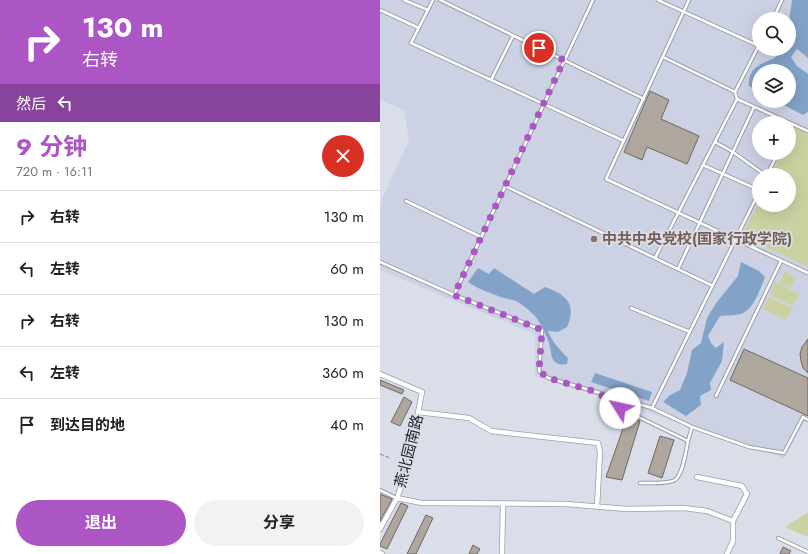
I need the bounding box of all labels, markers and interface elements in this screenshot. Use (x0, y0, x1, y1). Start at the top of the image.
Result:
text: 130 m (82, 7, 164, 48)
map controls (752, 12, 796, 212)
button: search (752, 12, 796, 56)
icon: right (16, 16, 68, 68)
pin (522, 31, 556, 65)
icon: arrive (528, 37, 550, 59)
text: 右转 (82, 47, 118, 73)
button: layers (752, 64, 796, 108)
icon: left (54, 92, 76, 114)
text: 然后 (16, 93, 46, 115)
button: + (752, 116, 796, 160)
text: 9 分钟 (16, 129, 87, 164)
button: close (322, 135, 364, 177)
text: 720 m · 16:11 (16, 162, 93, 181)
button: − (752, 168, 796, 212)
icon: right (16, 206, 38, 228)
text: 右转 (50, 206, 80, 228)
text: 130 m (324, 206, 364, 228)
place label: 中共中央党校(国家行政学院) (602, 228, 792, 250)
marker: 中共中央党校(国家行政学院) (589, 234, 599, 244)
icon: left (16, 258, 38, 280)
text: 左转 (50, 258, 80, 280)
text: 60 m (330, 258, 364, 280)
icon: right (16, 310, 38, 332)
text: 右转 (50, 310, 80, 332)
text: 130 m (324, 310, 364, 332)
icon: left (16, 362, 38, 384)
text: 左转 (50, 362, 80, 384)
text: 360 m (322, 362, 364, 384)
position arrow (599, 387, 641, 429)
street label: 燕北园南路 (389, 412, 429, 490)
icon: arrive (16, 414, 38, 436)
text: 到达目的地 (50, 414, 125, 436)
text: 40 m (330, 414, 364, 436)
button: 退出 (16, 500, 186, 546)
button: 分享 (194, 500, 364, 546)

